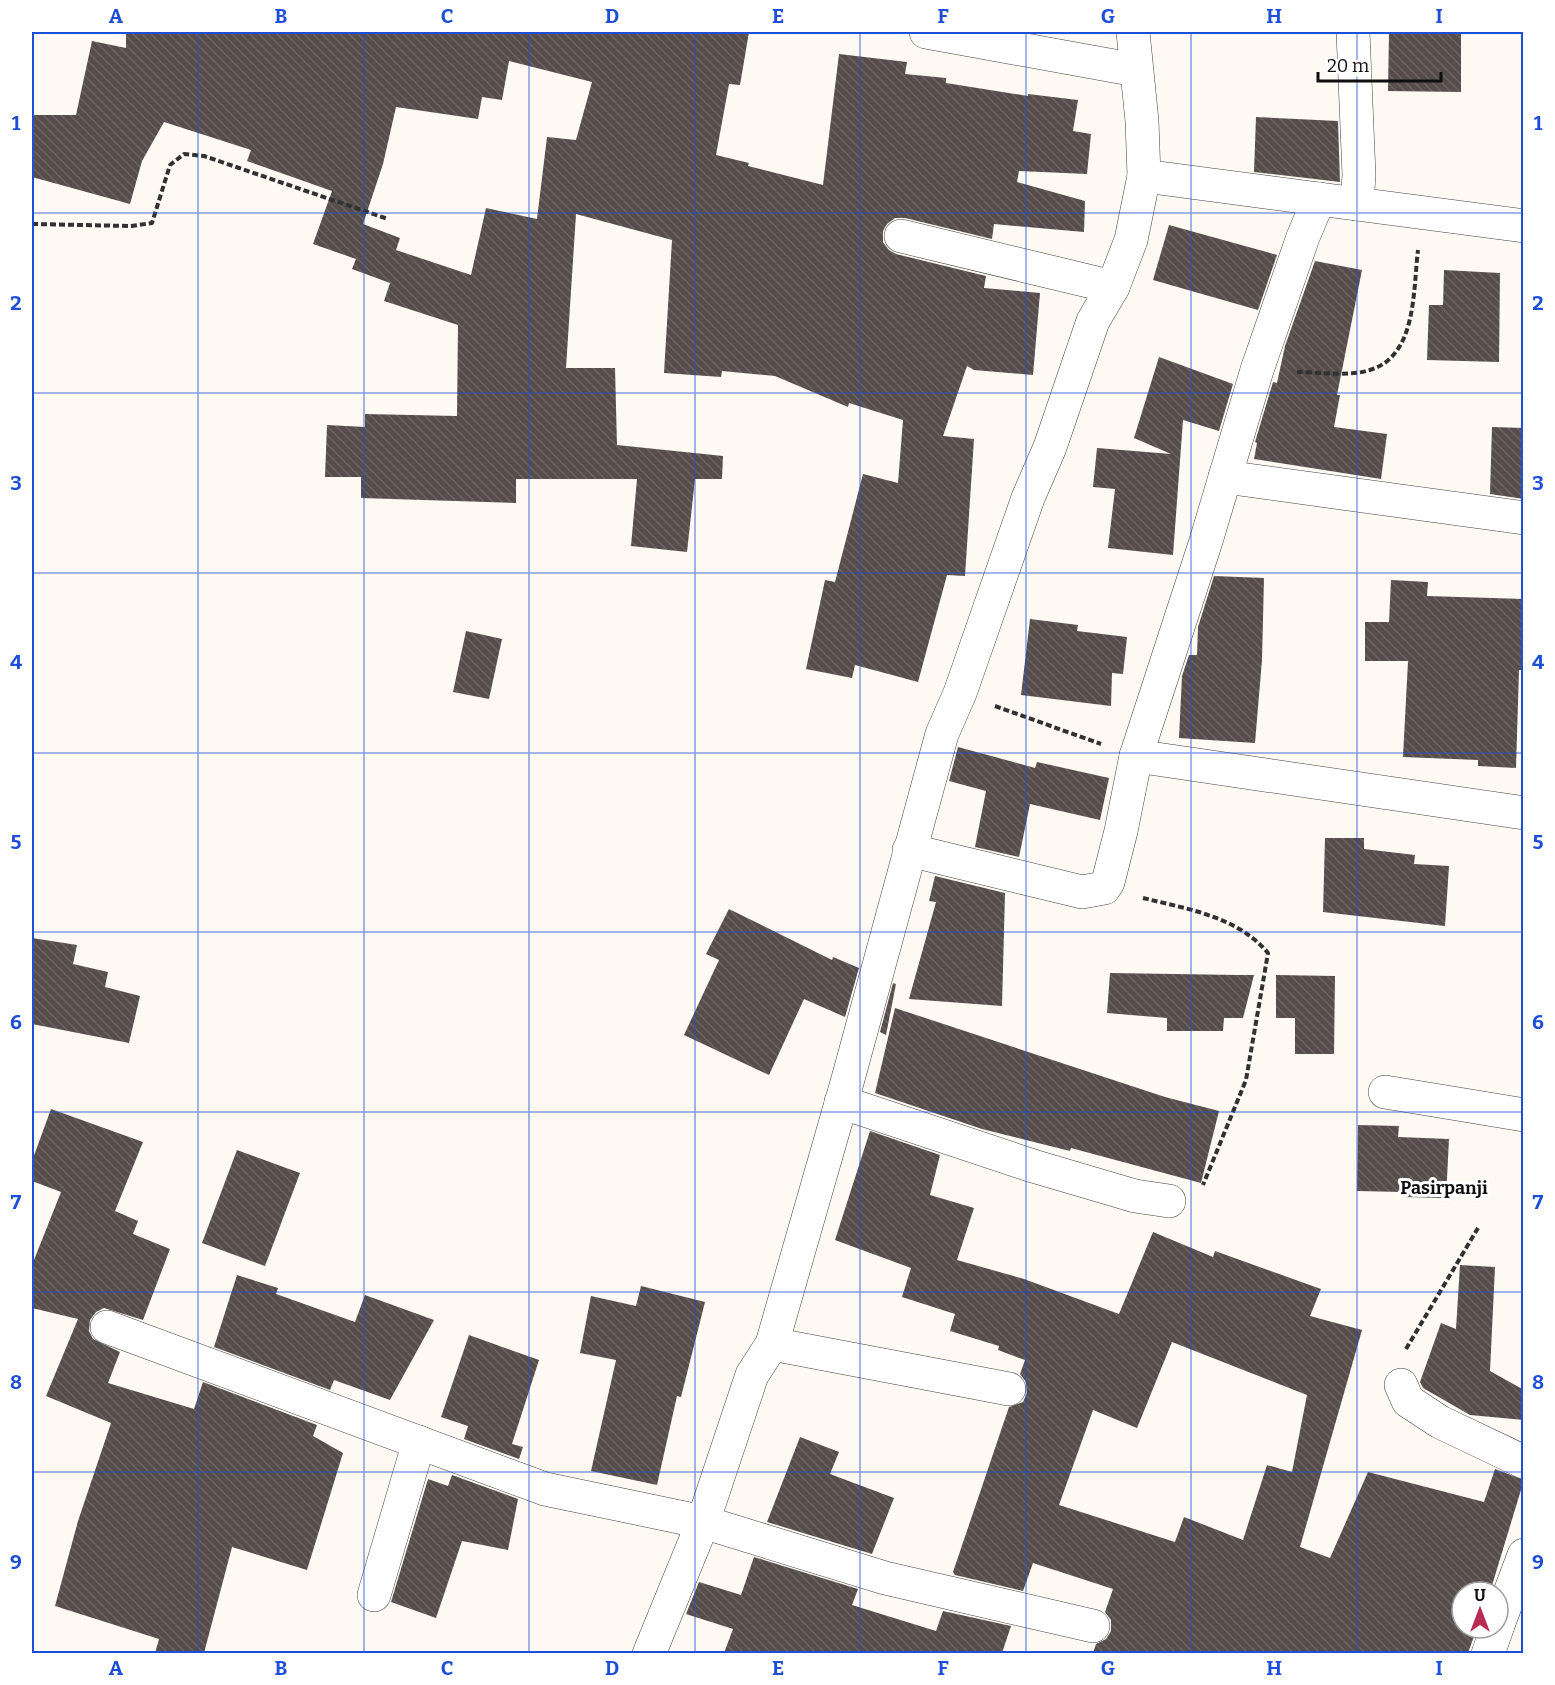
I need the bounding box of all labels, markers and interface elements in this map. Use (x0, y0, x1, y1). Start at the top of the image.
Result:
text: A (109, 4, 124, 28)
text: B (275, 4, 288, 28)
text: C (441, 4, 453, 28)
text: D (605, 4, 619, 28)
text: E (772, 4, 784, 28)
text: F (937, 4, 949, 28)
text: G (1101, 4, 1115, 28)
text: H (1266, 4, 1282, 28)
text: I (1435, 4, 1443, 28)
scale bar (1318, 45, 1441, 83)
text: 20 m (1327, 55, 1369, 77)
text: 1 (12, 111, 21, 135)
text: 1 (1534, 111, 1543, 135)
text: 2 (10, 291, 22, 315)
text: 2 (1532, 291, 1544, 315)
text: 3 (10, 471, 22, 495)
text: 3 (1532, 471, 1544, 495)
text: 4 (10, 650, 22, 674)
text: 4 (1532, 650, 1544, 674)
text: 5 (11, 830, 22, 854)
text: 5 (1533, 830, 1544, 854)
text: 6 (10, 1010, 22, 1034)
text: 6 (1532, 1010, 1544, 1034)
district label: Pasirpanji (1400, 1177, 1488, 1199)
text: 7 (11, 1190, 22, 1214)
text: 7 (1533, 1190, 1544, 1214)
text: 8 (10, 1370, 22, 1394)
text: 8 (1532, 1370, 1544, 1394)
text: 9 (10, 1550, 22, 1574)
text: 9 (1532, 1550, 1544, 1574)
north arrow (1450, 1580, 1510, 1640)
text: U (1474, 1586, 1486, 1605)
text: A (109, 1656, 124, 1680)
text: B (275, 1656, 288, 1680)
text: C (441, 1656, 453, 1680)
text: D (605, 1656, 619, 1680)
text: E (772, 1656, 784, 1680)
text: F (937, 1656, 949, 1680)
text: G (1101, 1656, 1115, 1680)
text: H (1266, 1656, 1282, 1680)
text: I (1435, 1656, 1443, 1680)

